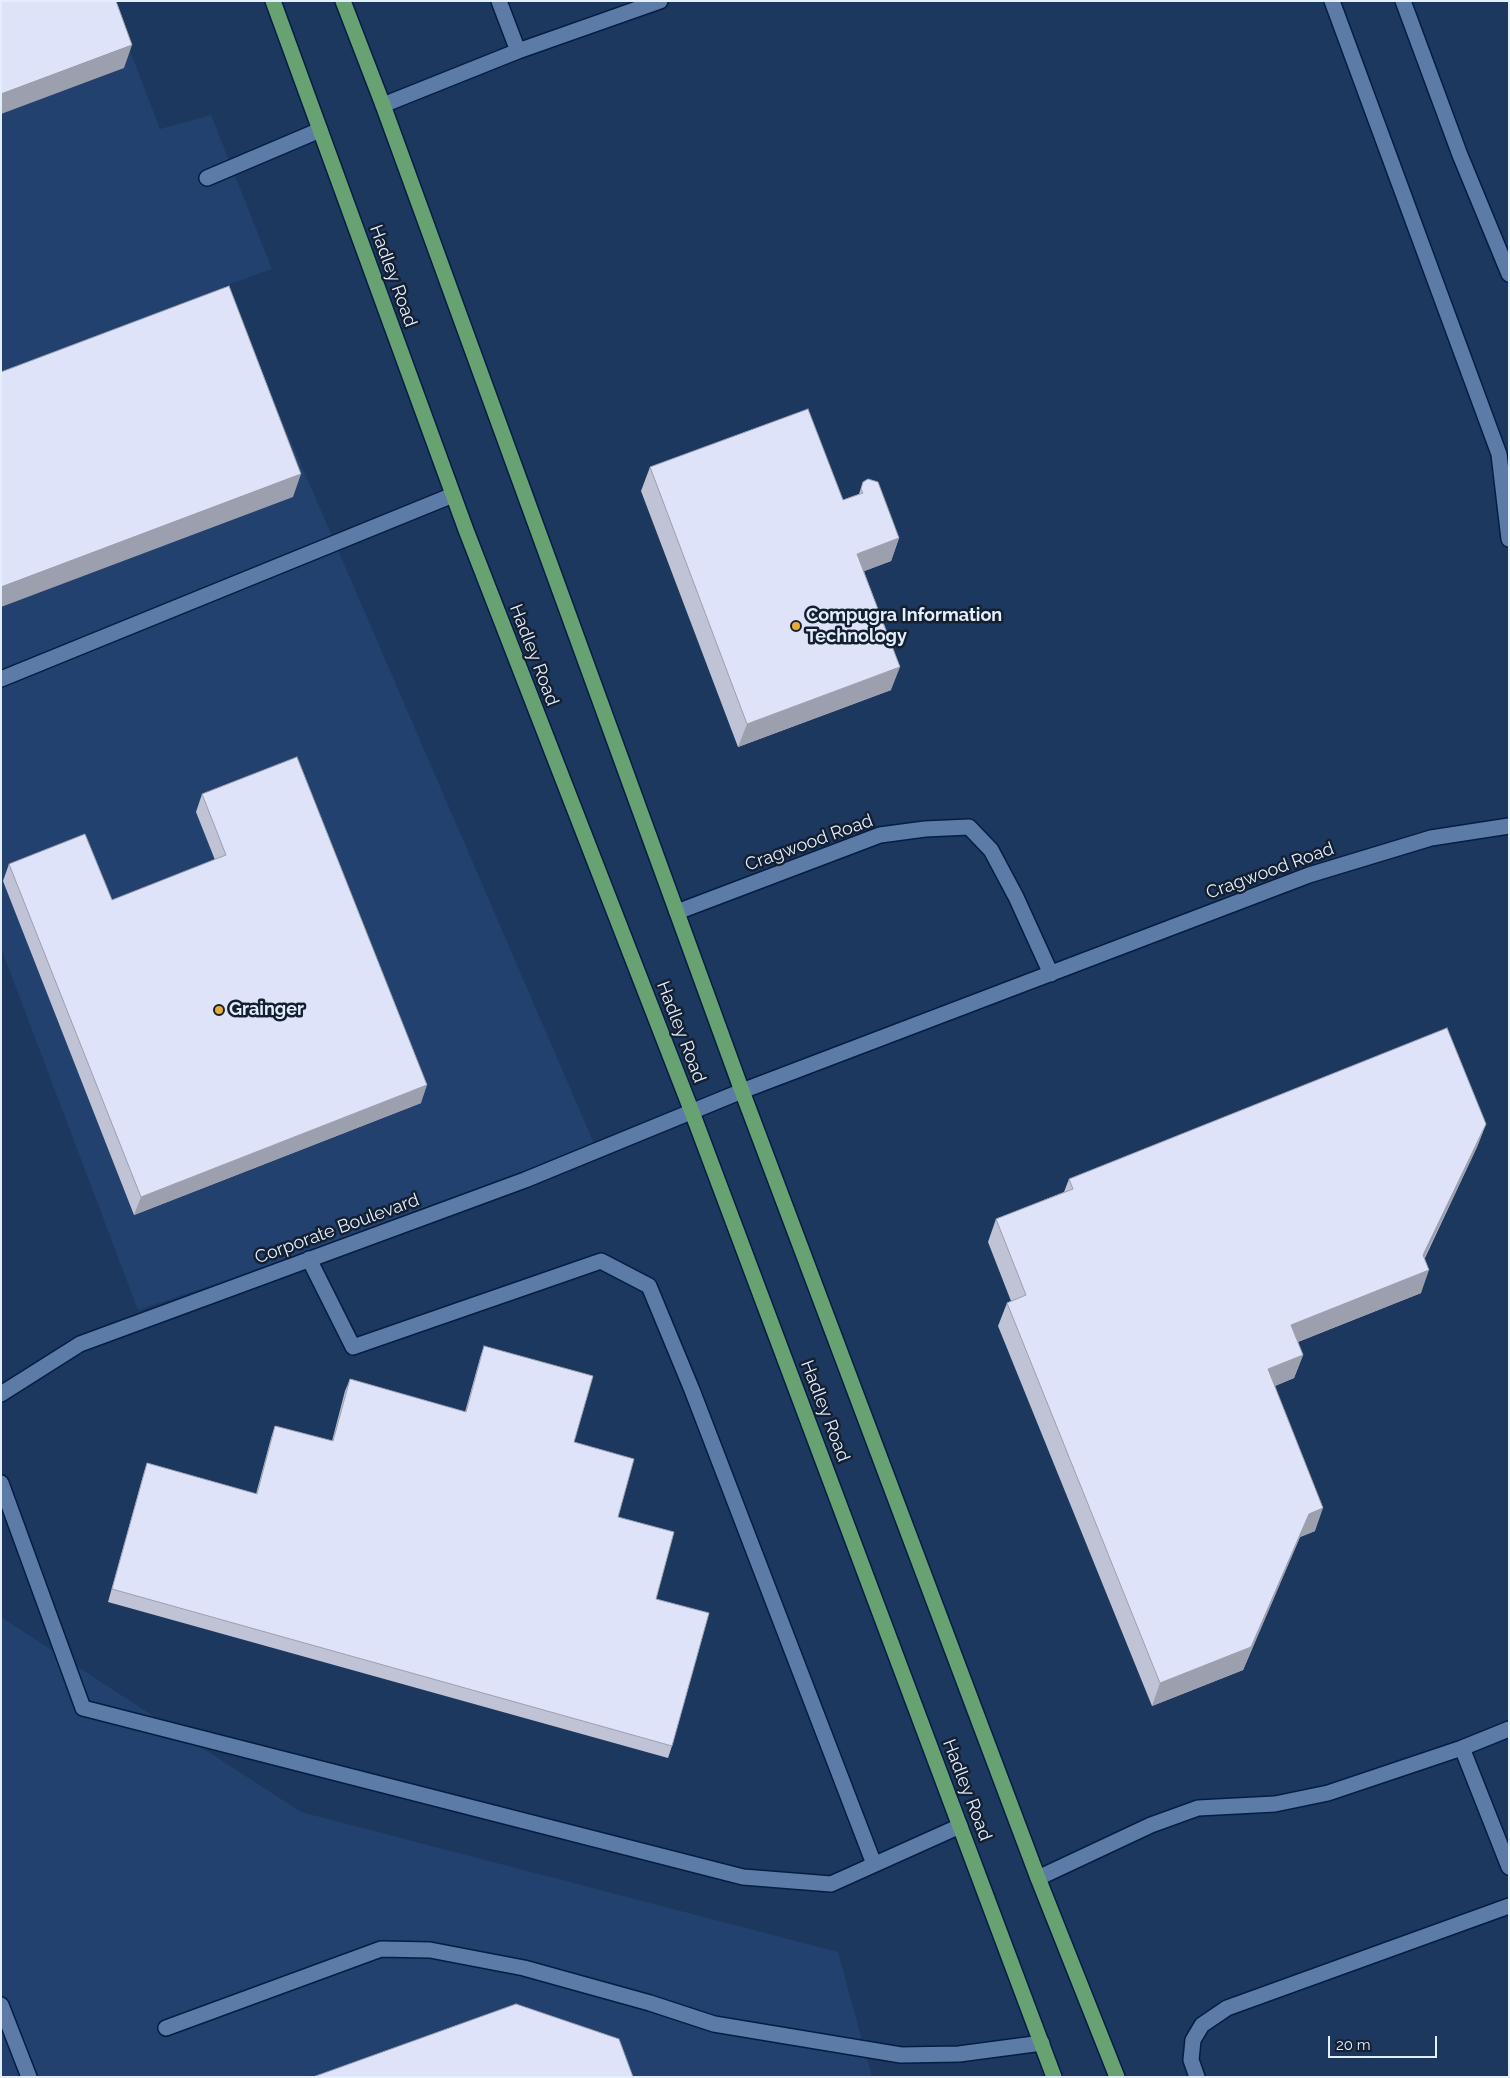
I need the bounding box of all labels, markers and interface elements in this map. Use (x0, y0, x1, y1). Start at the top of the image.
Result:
street label: Hadley Road (365, 222, 421, 330)
street label: Hadley Road (505, 601, 563, 709)
place label: Compugra Information Technology (806, 605, 1002, 648)
marker: Compugra Information Technology (790, 620, 802, 632)
street label: Cragwood Road (742, 810, 876, 876)
street label: Cragwood Road (1203, 838, 1337, 904)
street label: Hadley Road (652, 978, 710, 1086)
place label: Grainger (229, 999, 304, 1021)
marker: Grainger (213, 1004, 225, 1016)
street label: Corporate Boulevard (252, 1189, 422, 1269)
street label: Hadley Road (796, 1357, 854, 1465)
street label: Hadley Road (938, 1736, 996, 1844)
scale bar (1330, 2026, 1439, 2058)
text: 20 m (1336, 2036, 1371, 2054)

